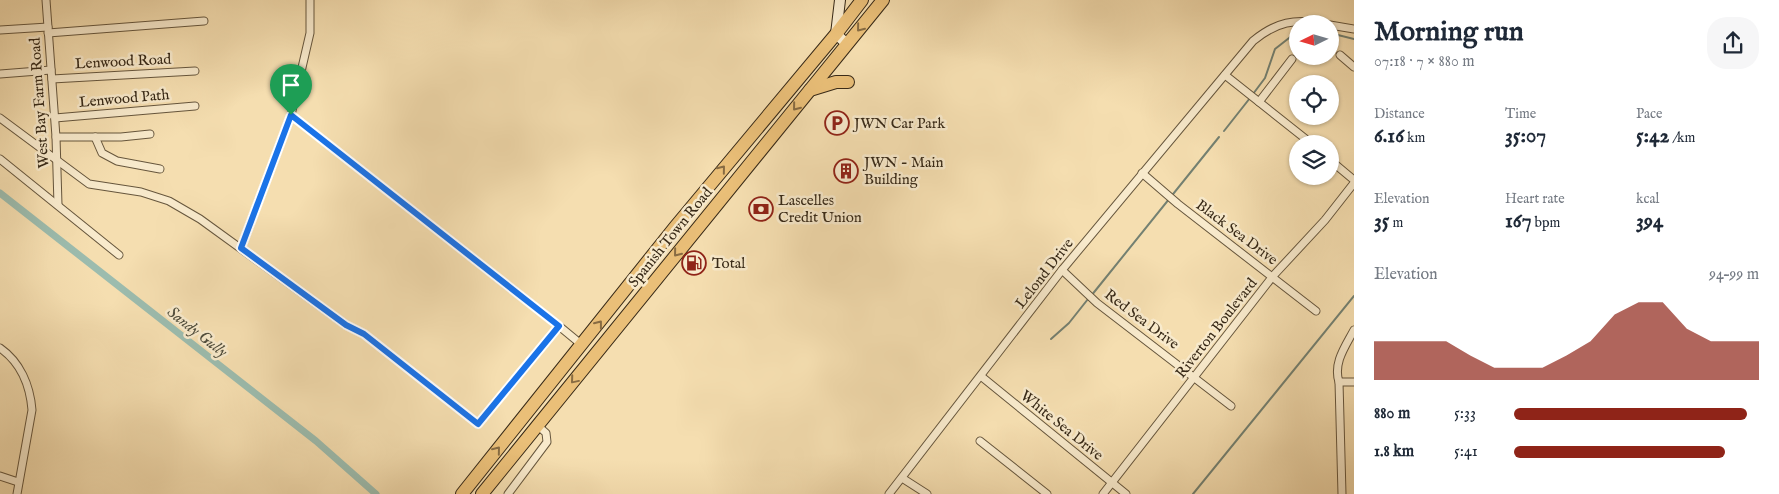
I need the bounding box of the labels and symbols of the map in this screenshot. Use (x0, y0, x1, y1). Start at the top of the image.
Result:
north arrow (1289, 15, 1339, 65)
one-way arrow (857, 22, 866, 31)
street label: West Bay Farm Road (25, 36, 54, 169)
street label: Lenwood Road (74, 49, 173, 74)
pin (270, 64, 312, 115)
street label: Lenwood Path (78, 85, 170, 112)
one-way arrow (793, 101, 801, 110)
parking icon: JWN Car Park (824, 110, 850, 136)
place label: JWN Car Park (852, 114, 946, 133)
place label: JWN - Main Building (862, 153, 944, 189)
building icon: JWN - Main Building (833, 158, 859, 184)
one-way arrow (717, 166, 726, 175)
street label: Spanish Town Road (624, 183, 717, 291)
place label: Lascelles Credit Union (778, 191, 862, 227)
street label: Black Sea Drive (1192, 195, 1281, 269)
bank icon: Lascelles Credit Union (748, 196, 774, 222)
street label: Lelond Drive (1011, 234, 1078, 312)
one-way arrow (673, 248, 682, 257)
fuel station icon: Total (681, 250, 707, 276)
place label: Total (712, 254, 746, 273)
street label: Riverton Boulevard (1171, 274, 1262, 382)
street label: Red Sea Drive (1101, 285, 1183, 354)
water label: Sandy Gully (163, 303, 232, 363)
one-way arrow (593, 321, 601, 330)
one-way arrow (571, 374, 580, 383)
street label: White Sea Drive (1016, 386, 1107, 465)
one-way arrow (492, 447, 501, 456)

